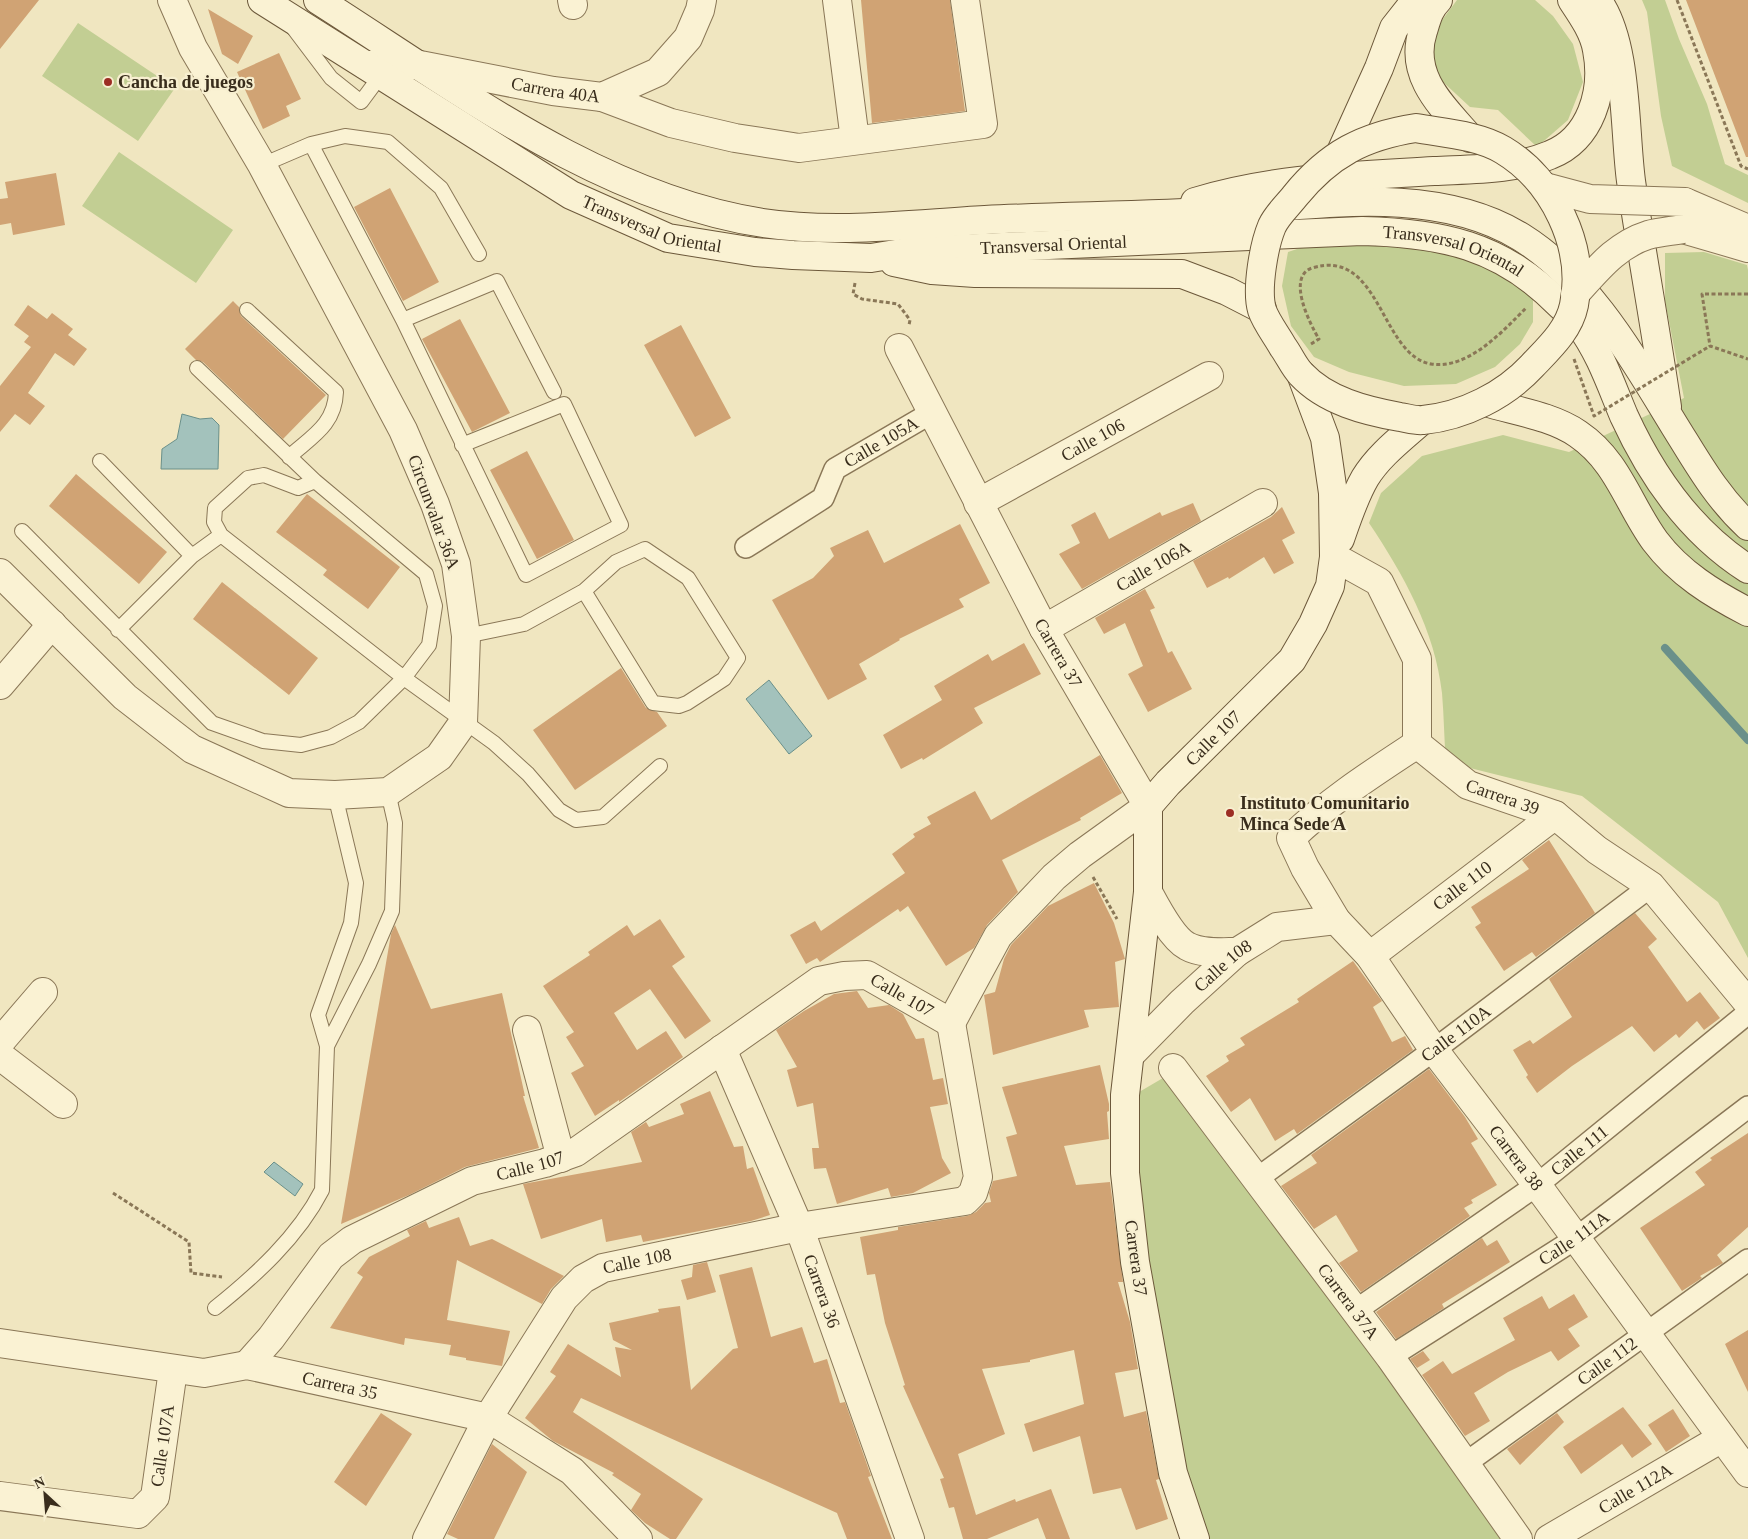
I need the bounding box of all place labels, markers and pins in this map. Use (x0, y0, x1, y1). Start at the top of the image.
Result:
place label: Cancha de juegos (118, 72, 253, 92)
marker: Cancha de juegos (102, 76, 114, 88)
place label: Instituto Comunitario Minca Sede A (1240, 793, 1410, 834)
marker: Instituto Comunitario Minca Sede A (1224, 807, 1236, 819)

